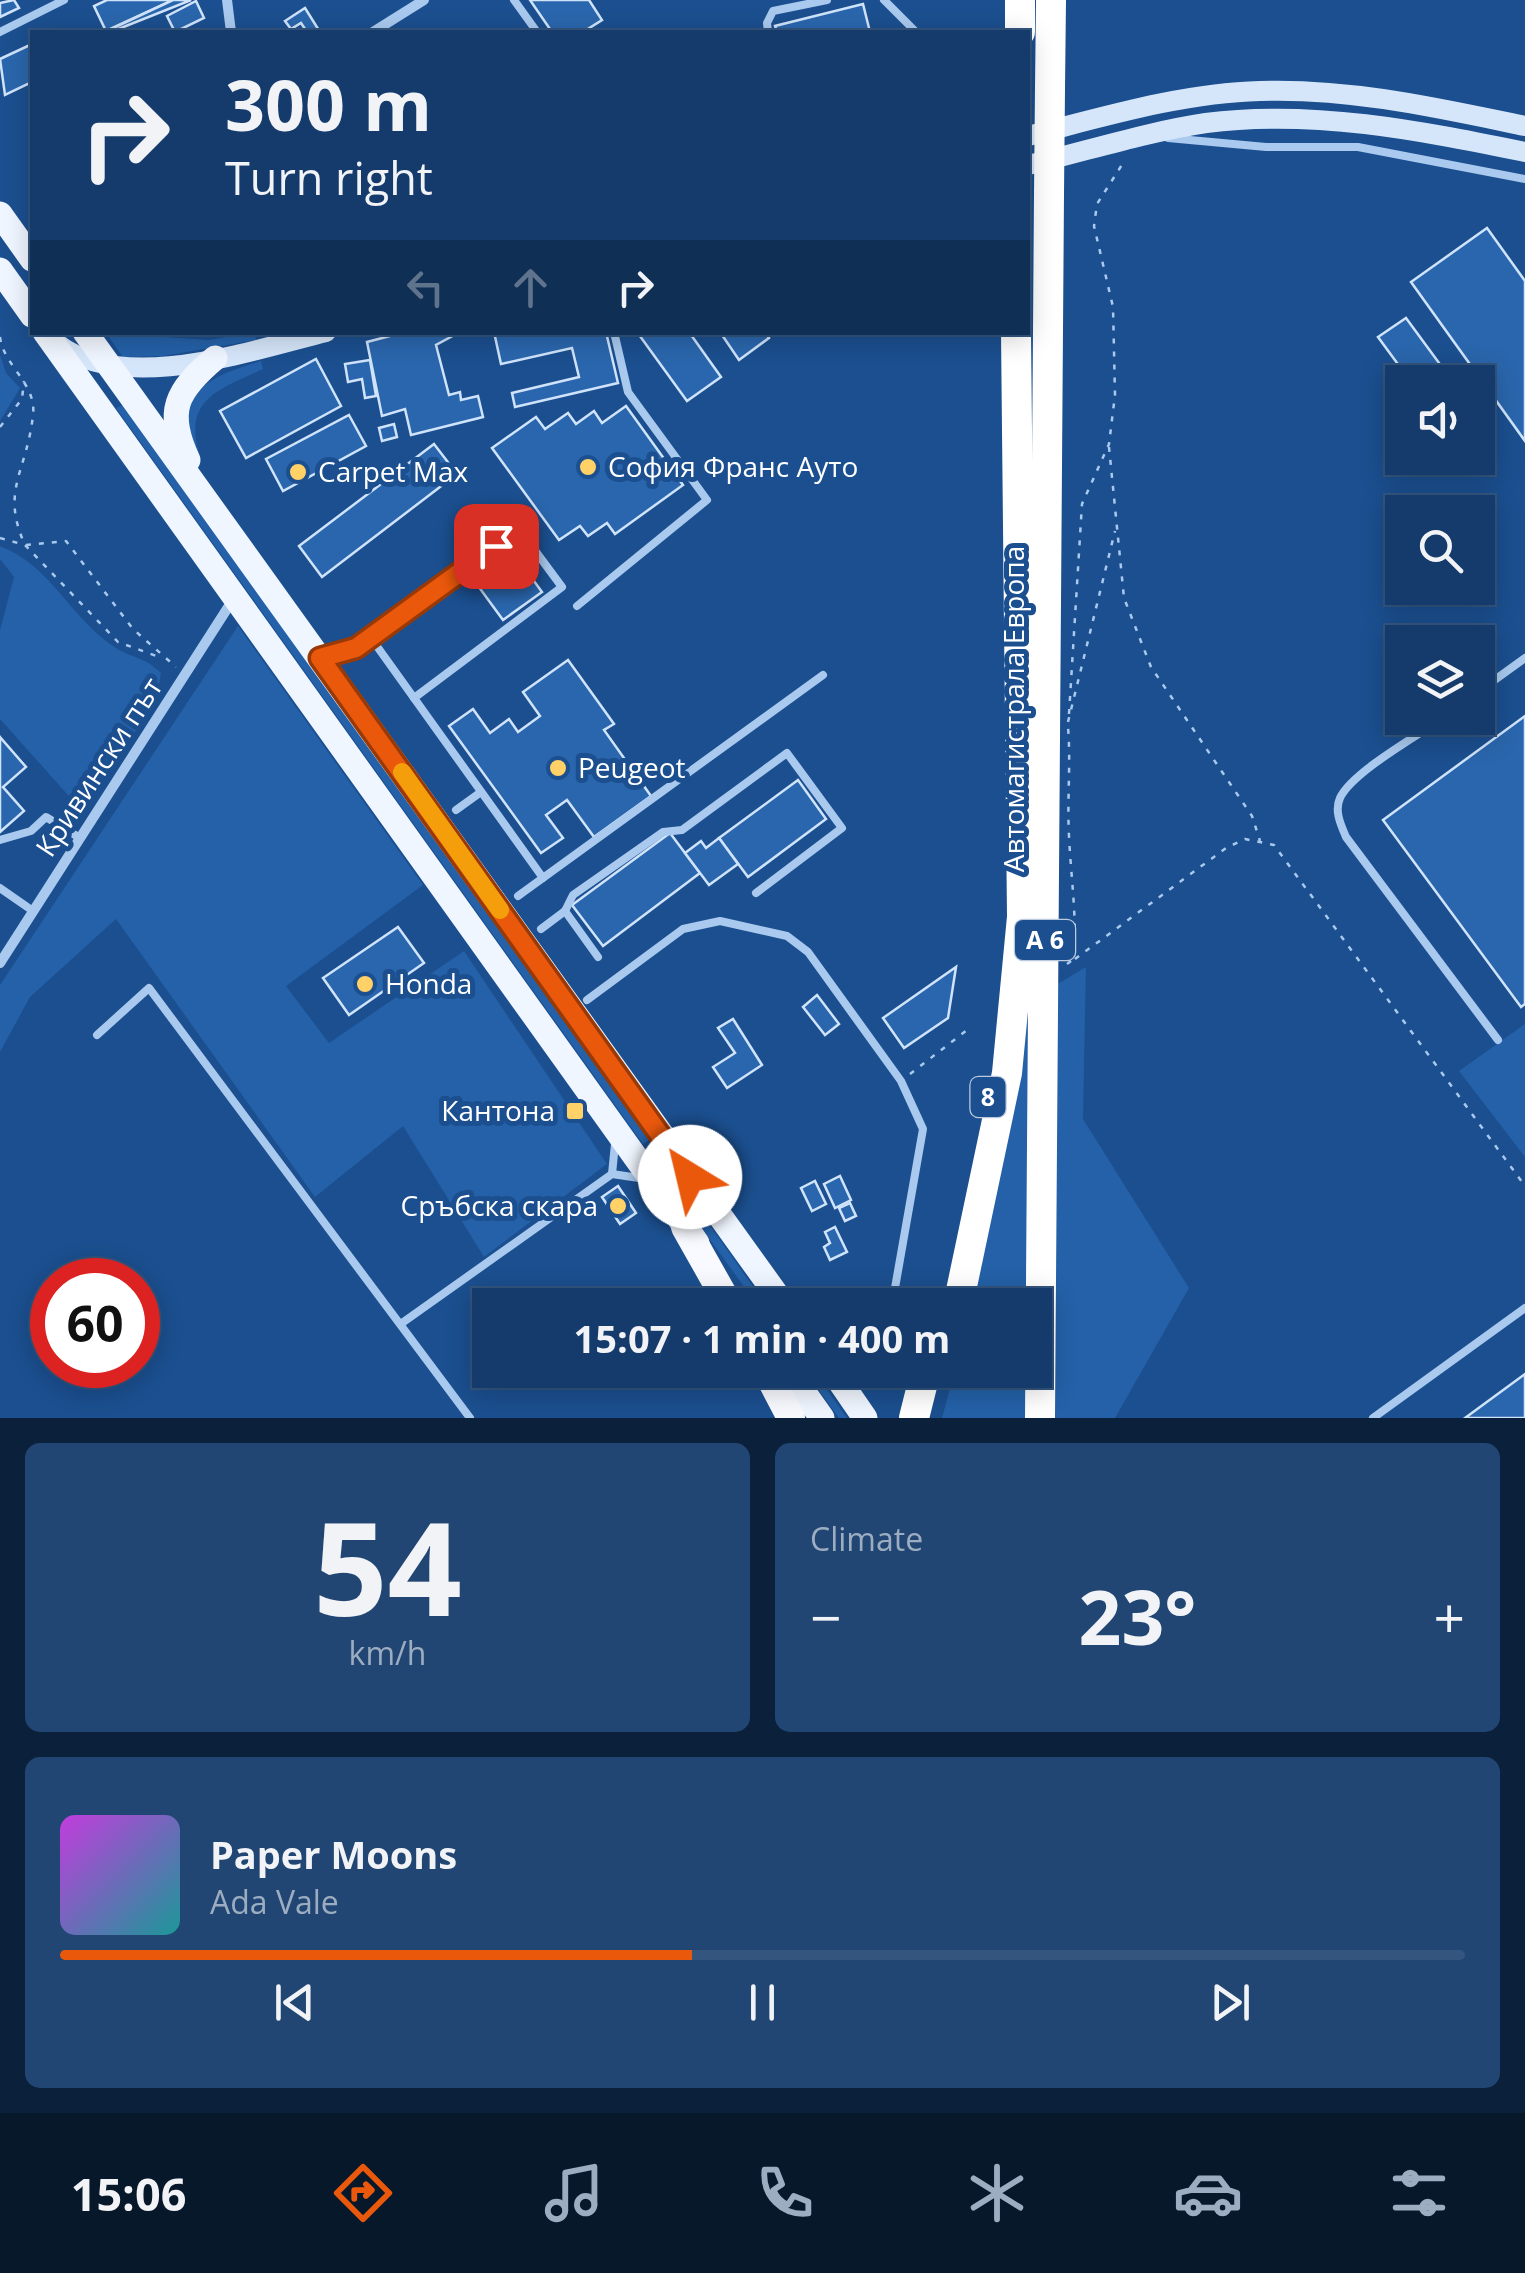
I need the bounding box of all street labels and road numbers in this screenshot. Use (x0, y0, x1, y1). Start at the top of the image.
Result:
street label: Автомагистрала Европа (994, 546, 1032, 872)
street label: Кривински път (26, 670, 170, 863)
road number: A 6 (1015, 920, 1075, 960)
road number: 8 (970, 1077, 1006, 1117)

